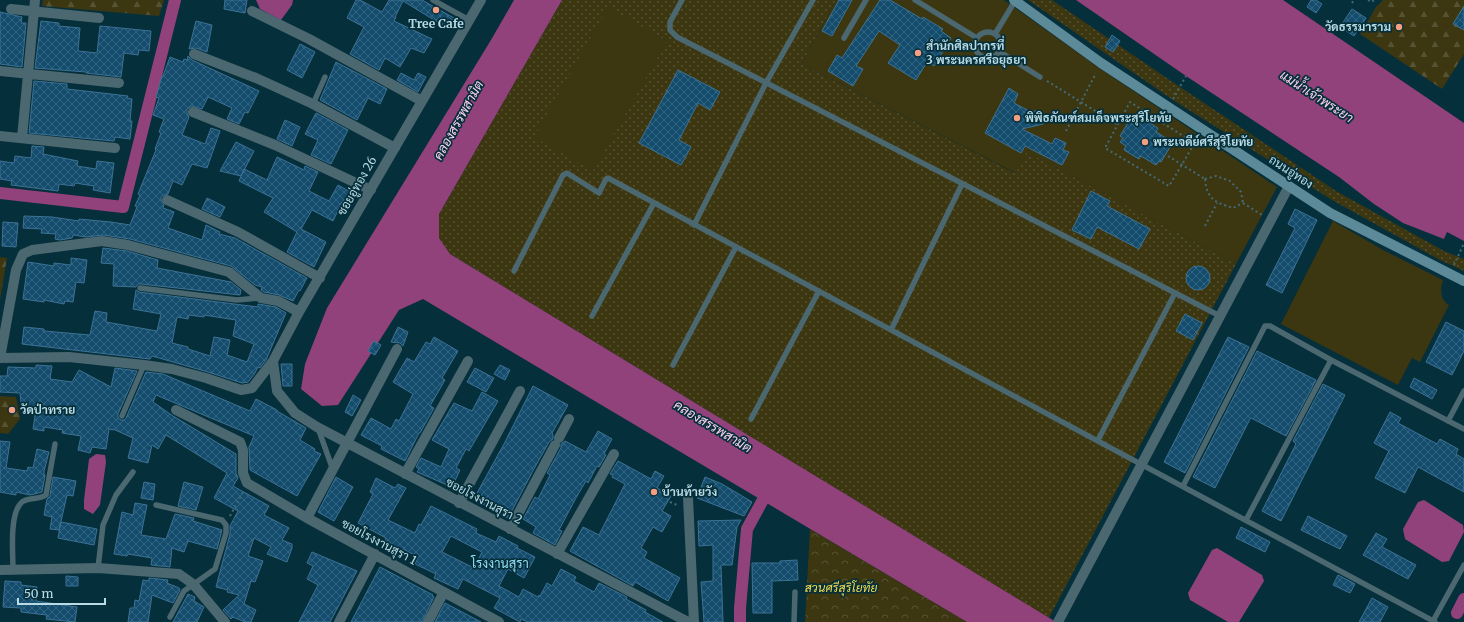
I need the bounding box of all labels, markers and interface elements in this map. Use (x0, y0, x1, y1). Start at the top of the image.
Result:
marker: Tree Cafe (431, 5, 441, 15)
place label: Tree Cafe (408, 16, 464, 31)
place label: วัดธรรมาราม (1325, 19, 1391, 34)
marker: วัดธรรมาราม (1394, 22, 1404, 32)
place label: สำนักศิลปากรที่ 3 พระนครศรีอยุธยา (926, 35, 1026, 68)
marker: สำนักศิลปากรที่ 3 พระนครศรีอยุธยา (913, 48, 923, 58)
water label: แม่น้ำเจ้าพระยา (1277, 63, 1359, 126)
water label: คลองสรรพสามิต (430, 77, 487, 163)
place label: พิพิธภัณฑ์สมเด็จพระสุริโยทัย (1025, 110, 1172, 126)
marker: พิพิธภัณฑ์สมเด็จพระสุริโยทัย (1012, 113, 1022, 123)
place label: พระเจดีย์ศรีสุริโยทัย (1153, 134, 1253, 150)
marker: พระเจดีย์ศรีสุริโยทัย (1140, 137, 1150, 147)
street label: ถนนอู่ทอง (1266, 152, 1316, 192)
street label: ซอยอู่ทอง 26 (334, 154, 380, 218)
water label: คลองสรรพสามิต (671, 396, 755, 456)
place label: วัดป่าทราย (20, 402, 75, 417)
marker: วัดป่าทราย (7, 405, 17, 415)
street label: ซอยโรงงานสุรา 2 (442, 474, 525, 529)
place label: บ้านท้ายวัง (662, 484, 717, 499)
marker: บ้านท้ายวัง (649, 487, 659, 497)
street label: ซอยโรงงานสุรา 1 (338, 515, 420, 570)
district label: โรงงานสุรา (470, 555, 529, 573)
scale bar (18, 580, 105, 606)
park label: สวนศรีสุริโยทัย (805, 580, 877, 597)
text: 50 m (24, 586, 53, 601)

